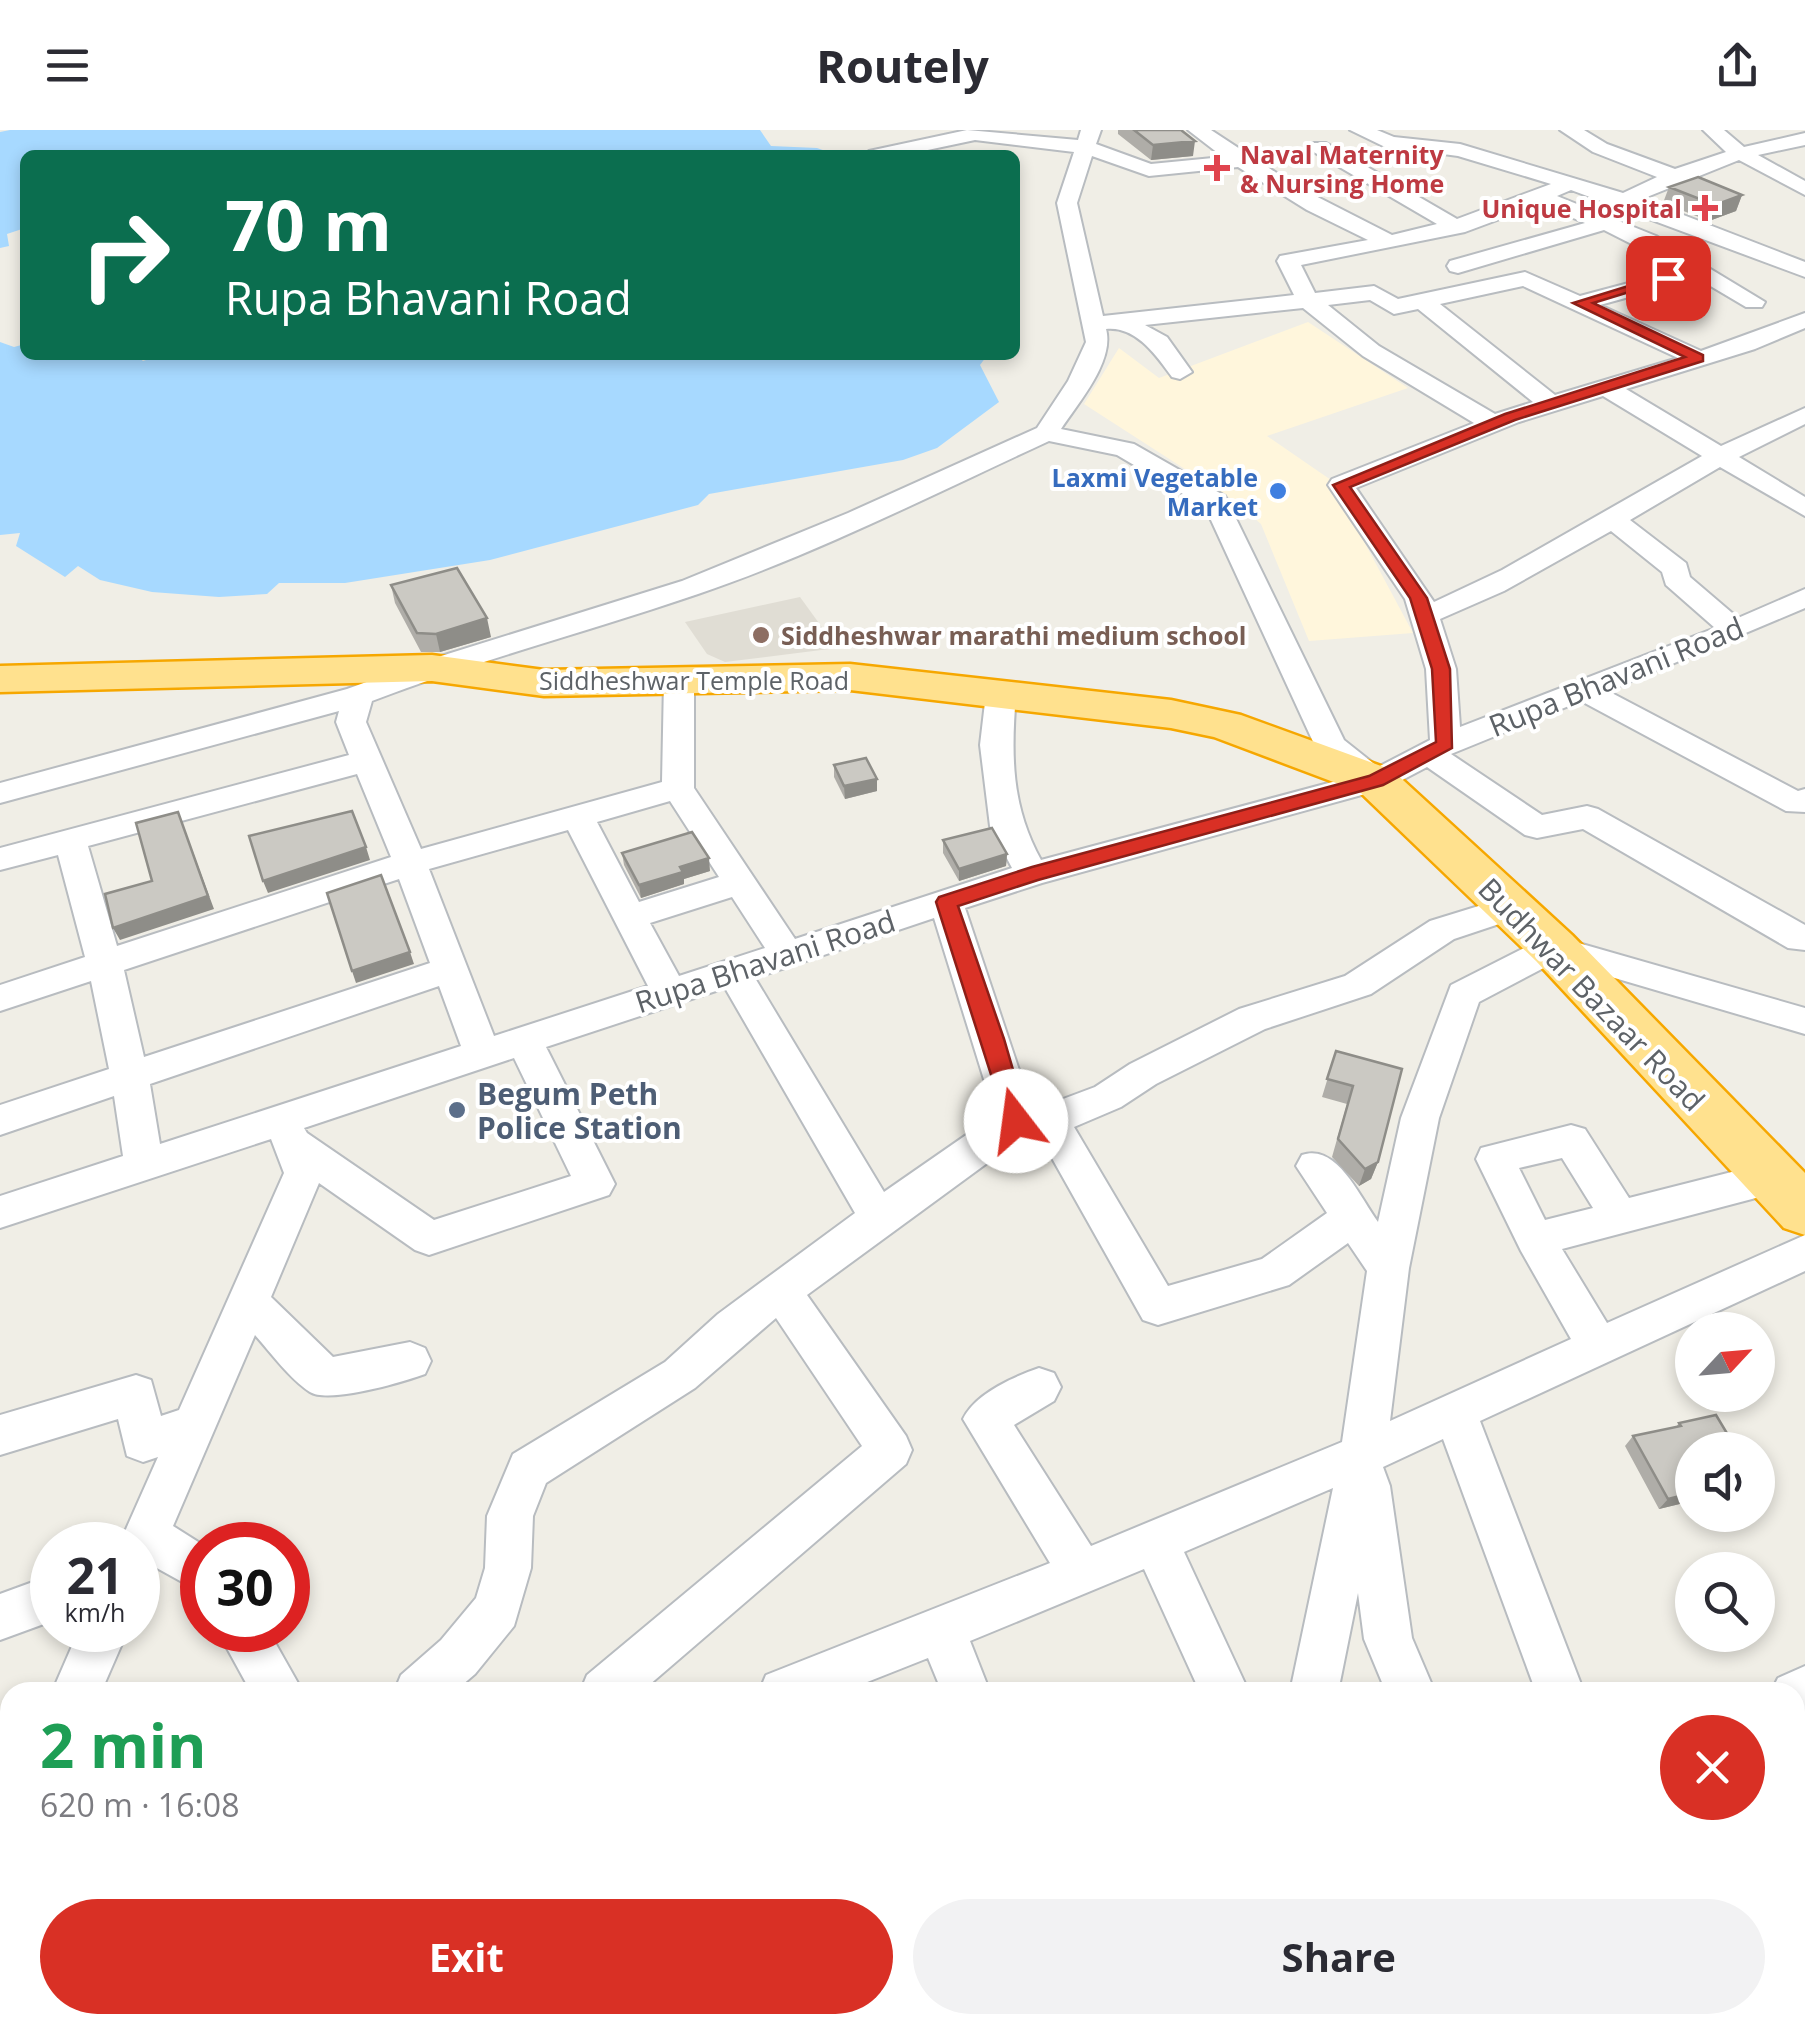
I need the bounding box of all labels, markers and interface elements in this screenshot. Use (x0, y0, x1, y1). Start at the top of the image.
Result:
text: Routely (816, 35, 989, 96)
icon: menu (40, 38, 95, 93)
icon: share (1710, 38, 1765, 93)
place label: Naval Maternity & Nursing Home (1240, 137, 1444, 200)
marker: Naval Maternity & Nursing Home (1204, 155, 1230, 181)
text: 70 m (225, 176, 392, 272)
icon: right (60, 190, 190, 320)
place label: Unique Hospital (1481, 191, 1682, 225)
marker: Unique Hospital (1692, 195, 1718, 221)
pin (1626, 236, 1711, 321)
icon: arrive (1641, 251, 1696, 306)
text: Rupa Bhavani Road (225, 267, 632, 328)
place label: Laxmi Vegetable Market (1052, 460, 1258, 523)
marker: Laxmi Vegetable Market (1267, 480, 1289, 502)
street label: Rupa Bhavani Road (1483, 606, 1749, 746)
place label: Siddheshwar marathi medium school (781, 618, 1247, 652)
marker: Siddheshwar marathi medium school (750, 624, 772, 646)
street label: Siddheshwar Temple Road (539, 663, 849, 697)
street label: Budhwar Bazaar Road (1470, 868, 1714, 1120)
street label: Rupa Bhavani Road (630, 900, 900, 1022)
position arrow (964, 1069, 1068, 1173)
place label: Begum Peth Police Station (477, 1073, 682, 1148)
marker: Begum Peth Police Station (446, 1099, 468, 1121)
north arrow (1675, 1312, 1775, 1412)
map controls (1675, 1312, 1775, 1652)
button: sound (1675, 1432, 1775, 1532)
speed limit sign: 30 (180, 1522, 310, 1652)
text: 21 (66, 1541, 124, 1609)
button: search (1675, 1552, 1775, 1652)
text: km/h (65, 1595, 125, 1629)
text: 2 min (40, 1704, 207, 1786)
button: close (1660, 1715, 1765, 1820)
text: 620 m · 16:08 (40, 1783, 239, 1826)
button: Exit (40, 1899, 893, 2014)
button: Share (913, 1899, 1765, 2014)

